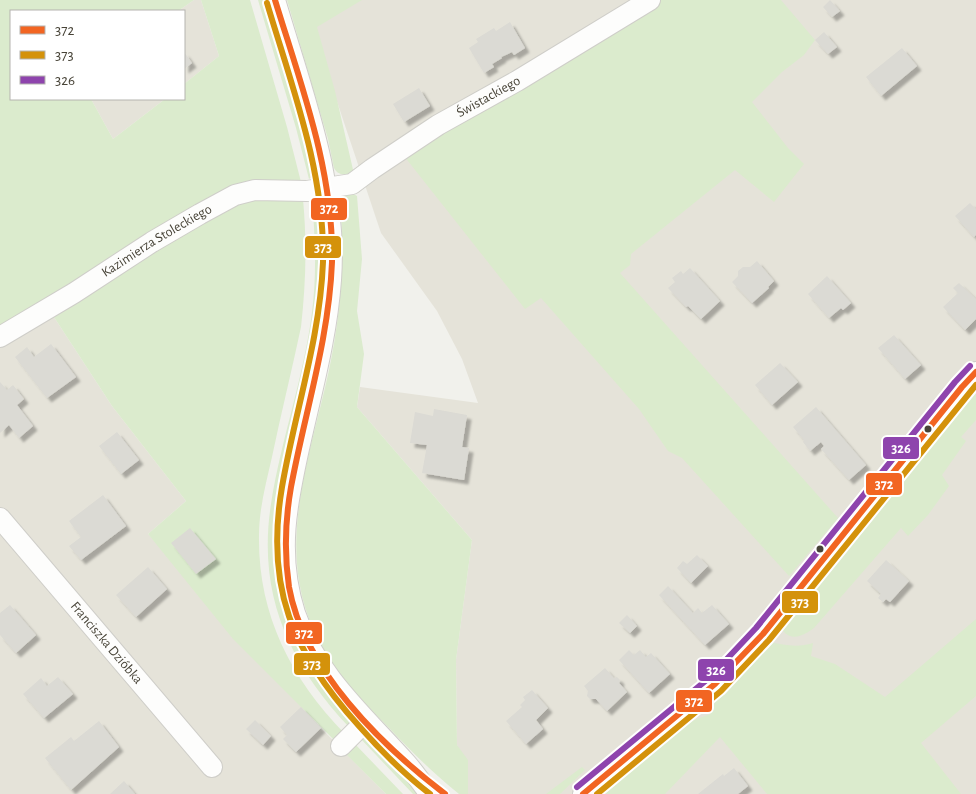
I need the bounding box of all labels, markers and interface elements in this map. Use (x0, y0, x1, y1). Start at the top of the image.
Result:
legend (10, 10, 185, 100)
text: 372 (55, 23, 74, 38)
text: 373 (55, 48, 74, 63)
text: 326 (55, 73, 75, 88)
street label: Świstackiego (453, 74, 523, 120)
line badge: 372 (310, 197, 348, 221)
street label: Kazimierza Stoleckiego (99, 202, 214, 280)
text: 372 (320, 202, 339, 216)
line badge: 373 (304, 235, 342, 259)
text: 373 (314, 241, 332, 255)
unlabelled marker (923, 424, 933, 434)
line badge: 326 (882, 436, 920, 460)
text: 326 (891, 442, 911, 456)
line badge: 372 (865, 472, 903, 496)
text: 372 (875, 478, 894, 492)
unlabelled marker (815, 544, 825, 554)
line badge: 373 (781, 590, 819, 614)
text: 373 (791, 596, 809, 610)
street label: Franciszka Dzióbka (68, 599, 145, 687)
line badge: 372 (285, 621, 323, 645)
text: 372 (295, 627, 314, 641)
line badge: 373 (293, 652, 331, 676)
text: 373 (303, 658, 321, 672)
line badge: 326 (697, 658, 735, 682)
text: 326 (706, 664, 726, 678)
line badge: 372 (675, 689, 713, 713)
text: 372 (685, 695, 704, 709)

